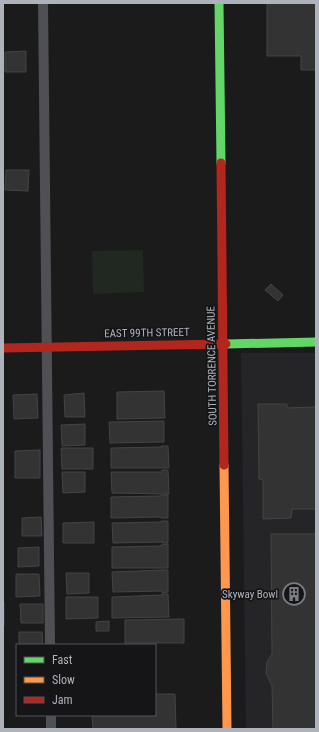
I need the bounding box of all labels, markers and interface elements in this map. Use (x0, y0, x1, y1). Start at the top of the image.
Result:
street label: SOUTH TORRENCE AVENUE (204, 306, 220, 426)
street label: EAST 99TH STREET (104, 326, 190, 340)
building icon: Skyway Bowl (281, 581, 307, 607)
place label: Skyway Bowl (222, 588, 278, 601)
legend (16, 644, 156, 716)
text: Fast (52, 653, 73, 667)
text: Slow (52, 673, 75, 687)
text: Jam (52, 693, 73, 707)

